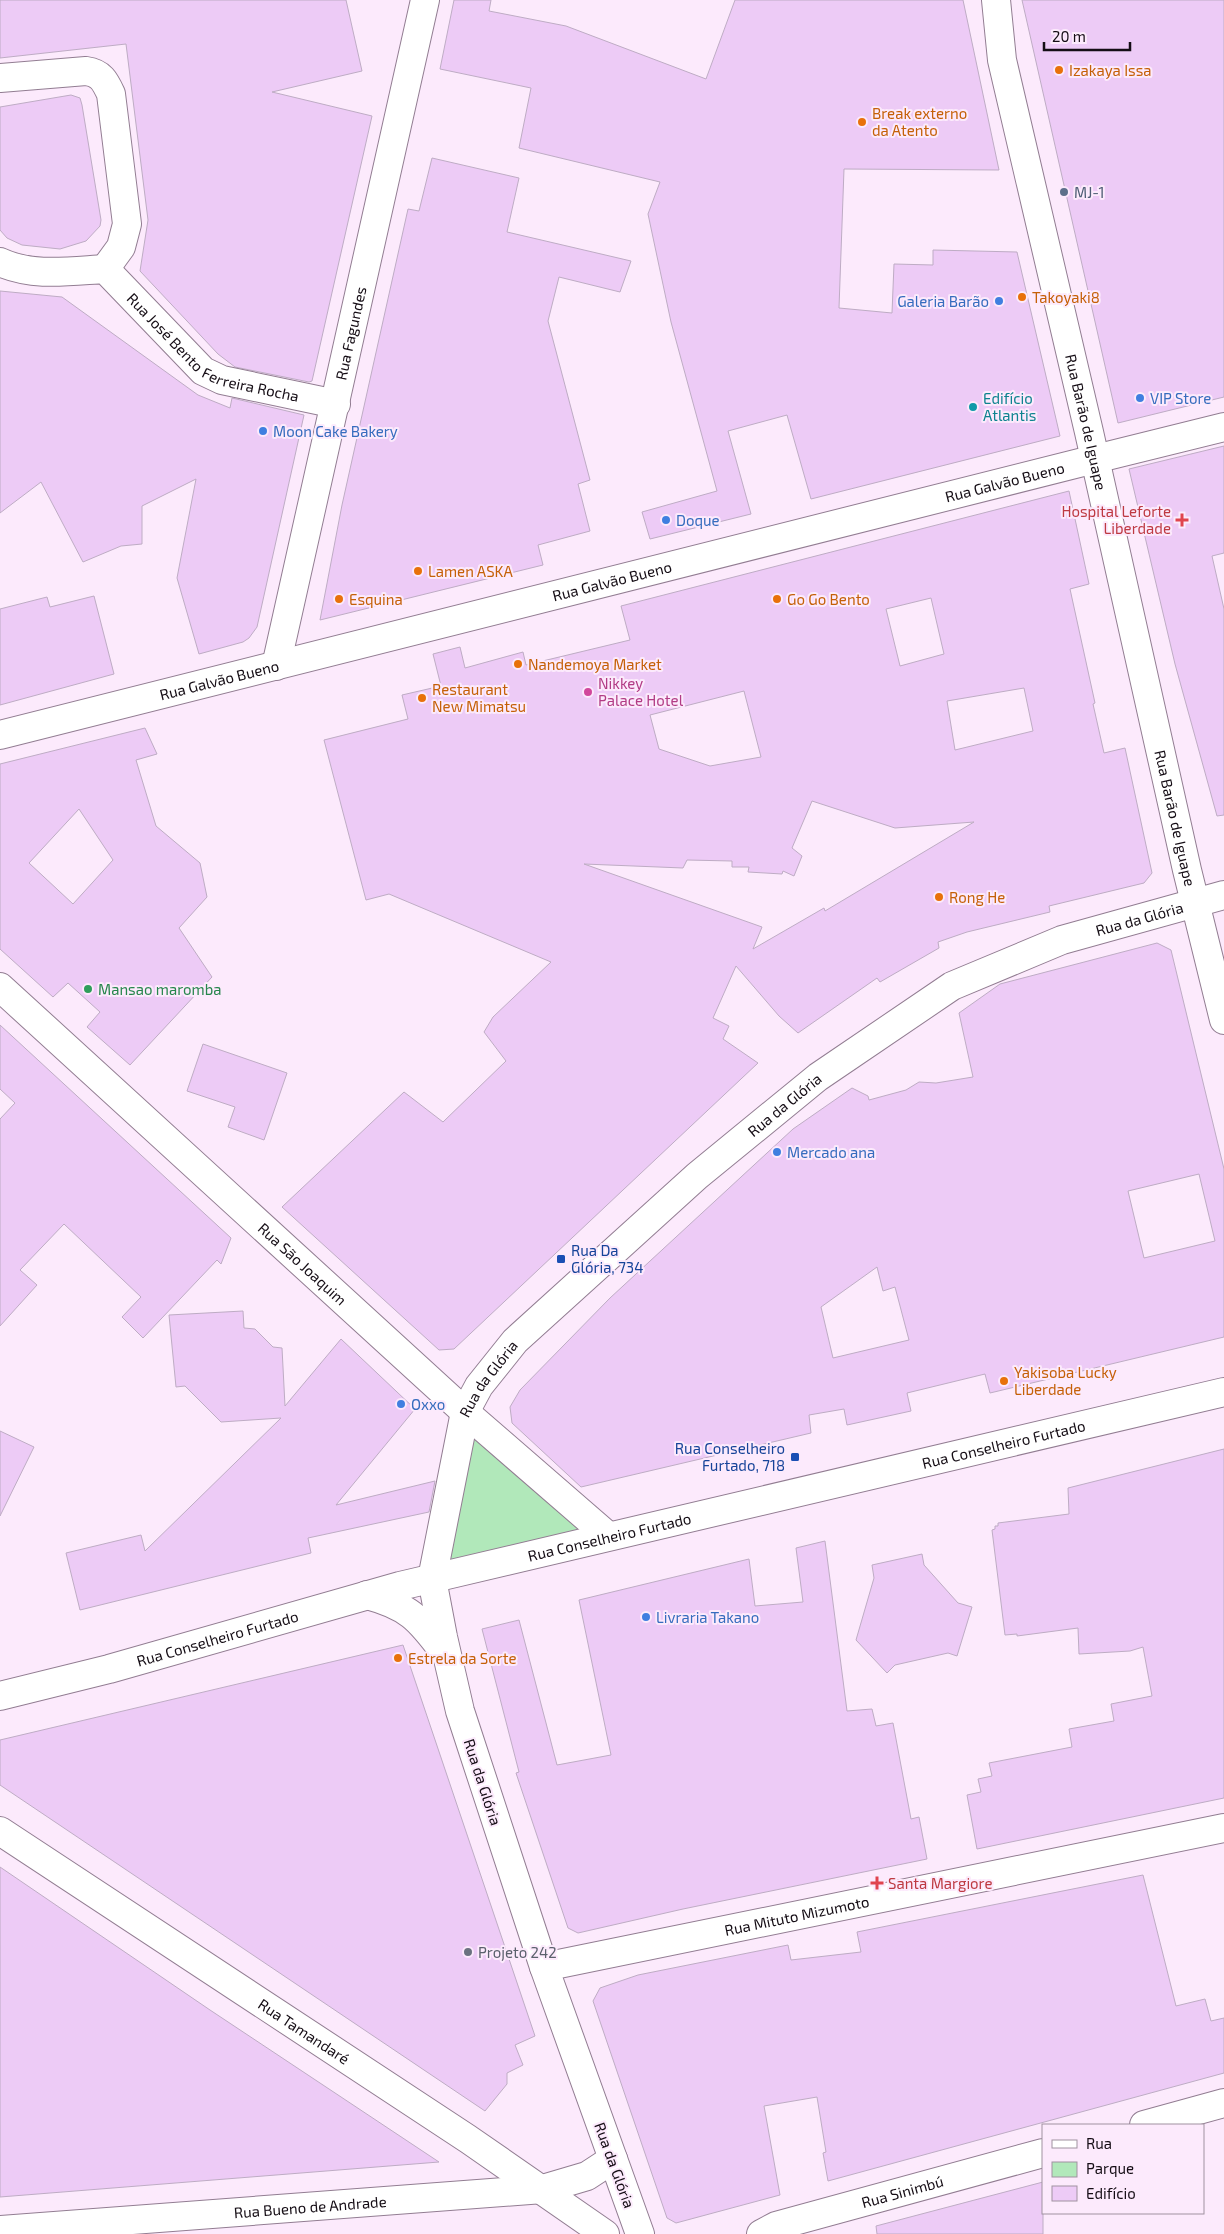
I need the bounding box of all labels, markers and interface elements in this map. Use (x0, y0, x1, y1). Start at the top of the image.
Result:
scale bar (1044, 20, 1130, 52)
text: 20 m (1052, 27, 1086, 45)
place label: Izakaya Issa (1069, 61, 1152, 79)
marker: Izakaya Issa (1053, 64, 1065, 76)
place label: Break externo da Atento (872, 104, 967, 139)
marker: Break externo da Atento (856, 116, 868, 128)
place label: MJ-1 (1074, 183, 1104, 201)
marker: MJ-1 (1058, 186, 1070, 198)
street label: Rua Fagundes (331, 285, 370, 382)
place label: Takoyaki8 (1032, 288, 1100, 306)
street label: Rua José Bento Ferreira Rocha (124, 289, 301, 405)
marker: Takoyaki8 (1016, 291, 1028, 303)
place label: Galeria Barão (897, 292, 989, 310)
marker: Galeria Barão (993, 295, 1005, 307)
street label: Rua Barão de Iguape (1062, 352, 1111, 492)
place label: Edifício Atlantis (983, 389, 1036, 424)
place label: VIP Store (1150, 389, 1211, 407)
marker: VIP Store (1134, 392, 1146, 404)
marker: Edifício Atlantis (967, 401, 979, 413)
place label: Moon Cake Bakery (273, 422, 398, 440)
marker: Moon Cake Bakery (257, 425, 269, 437)
street label: Rua Galvão Bueno (943, 458, 1066, 505)
place label: Hospital Leforte Liberdade (1061, 502, 1171, 537)
place label: Doque (676, 511, 720, 529)
marker: Hospital Leforte Liberdade (1175, 513, 1189, 527)
marker: Doque (660, 514, 672, 526)
street label: Rua Galvão Bueno (550, 557, 673, 604)
place label: Lamen ASKA (428, 562, 513, 580)
marker: Lamen ASKA (412, 565, 424, 577)
place label: Esquina (349, 590, 403, 608)
place label: Go Go Bento (787, 590, 870, 608)
marker: Esquina (333, 593, 345, 605)
marker: Go Go Bento (771, 593, 783, 605)
place label: Nandemoya Market (528, 655, 662, 673)
street label: Rua Galvão Bueno (158, 656, 281, 703)
marker: Nandemoya Market (512, 658, 524, 670)
place label: Nikkey Palace Hotel (598, 674, 684, 709)
place label: Restaurant New Mimatsu (432, 680, 526, 715)
marker: Nikkey Palace Hotel (582, 686, 594, 698)
marker: Restaurant New Mimatsu (416, 692, 428, 704)
street label: Rua Barão de Iguape (1151, 748, 1200, 888)
place label: Rong He (949, 888, 1005, 906)
marker: Rong He (933, 891, 945, 903)
street label: Rua da Glória (1094, 898, 1185, 939)
place label: Mansao maromba (98, 980, 221, 998)
marker: Mansao maromba (82, 983, 94, 995)
street label: Rua da Glória (744, 1069, 825, 1140)
place label: Mercado ana (787, 1143, 875, 1161)
marker: Mercado ana (771, 1146, 783, 1158)
street label: Rua São Joaquim (255, 1219, 351, 1309)
place label: Rua Da Glória, 734 (571, 1241, 643, 1276)
marker: Rua Da Glória, 734 (555, 1253, 567, 1265)
street label: Rua da Glória (455, 1337, 521, 1420)
place label: Yakisoba Lucky Liberdade (1014, 1363, 1117, 1398)
marker: Yakisoba Lucky Liberdade (998, 1375, 1010, 1387)
place label: Oxxo (411, 1395, 445, 1413)
marker: Oxxo (395, 1398, 407, 1410)
street label: Rua Conselheiro Furtado (920, 1416, 1087, 1472)
place label: Rua Conselheiro Furtado, 718 (675, 1439, 785, 1474)
marker: Rua Conselheiro Furtado, 718 (789, 1451, 801, 1463)
street label: Rua Conselheiro Furtado (526, 1509, 693, 1565)
street label: Rua Conselheiro Furtado (135, 1607, 300, 1670)
place label: Livraria Takano (656, 1608, 759, 1626)
marker: Livraria Takano (640, 1611, 652, 1623)
place label: Estrela da Sorte (408, 1649, 517, 1667)
marker: Estrela da Sorte (392, 1652, 404, 1664)
street label: Rua da Glória (461, 1736, 505, 1828)
place label: Santa Margiore (888, 1874, 993, 1892)
marker: Santa Margiore (870, 1876, 884, 1890)
street label: Rua Mituto Mizumoto (723, 1892, 871, 1939)
place label: Projeto 242 (478, 1943, 557, 1962)
marker: Projeto 242 (462, 1946, 474, 1958)
street label: Rua Tamandaré (255, 1995, 353, 2068)
street label: Rua da Glória (591, 2120, 639, 2210)
legend (1042, 2124, 1204, 2214)
text: Rua (1086, 2134, 1112, 2152)
text: Parque (1086, 2159, 1134, 2177)
street label: Rua Sinimbú (859, 2172, 945, 2211)
text: Edifício (1086, 2184, 1136, 2202)
street label: Rua Bueno de Andrade (233, 2192, 387, 2221)

